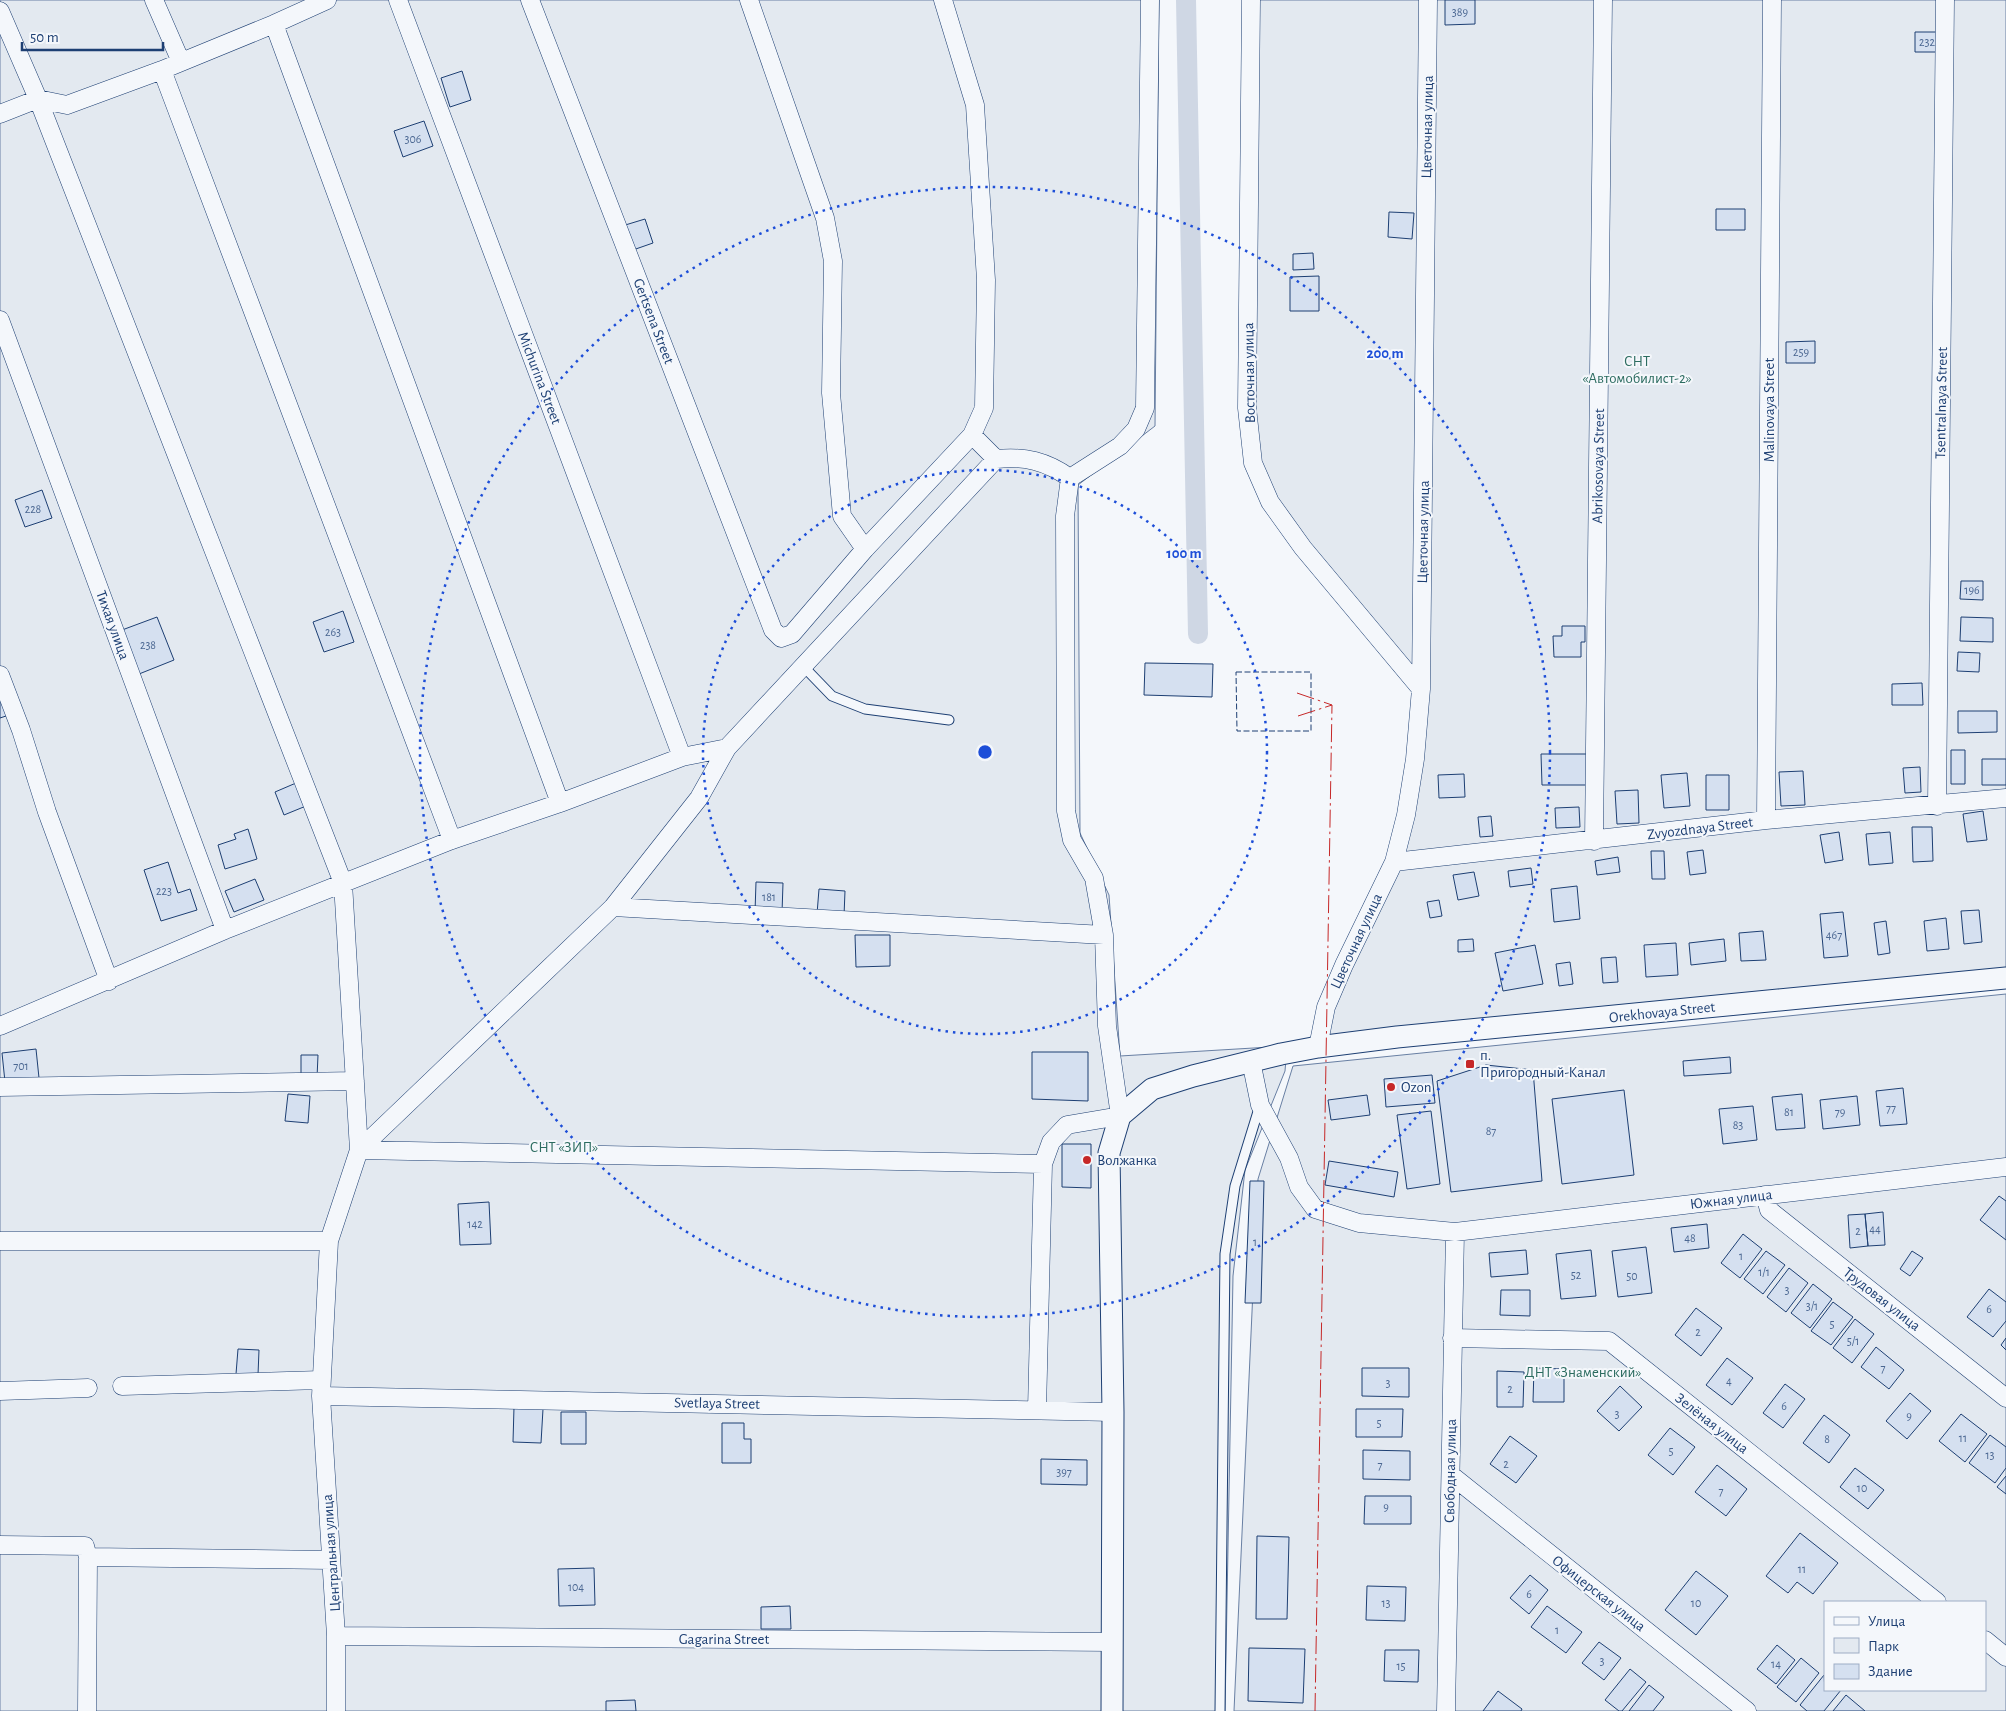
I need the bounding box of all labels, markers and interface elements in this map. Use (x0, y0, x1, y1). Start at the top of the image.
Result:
house number: 389 (1452, 6, 1468, 18)
scale bar (22, 20, 164, 52)
text: 50 m (30, 30, 59, 45)
house number: 232 (1919, 36, 1935, 48)
street label: Цветочная улица (1419, 75, 1436, 179)
house number: 306 (405, 133, 422, 145)
street label: Gertsena Street (630, 276, 677, 366)
street label: Восточная улица (1241, 322, 1258, 424)
street label: Michurina Street (515, 330, 564, 427)
text: 200 m (1366, 346, 1404, 361)
house number: 259 (1793, 346, 1809, 358)
street label: Tsentralnaya Street (1933, 347, 1950, 459)
park label: СНТ «Автомобилист-2» (1582, 354, 1692, 386)
street label: Malinovaya Street (1762, 358, 1777, 462)
street label: Abrikosovaya Street (1590, 408, 1607, 524)
street label: Цветочная улица (1415, 480, 1432, 584)
house number: 228 (25, 503, 42, 515)
text: 100 m (1166, 546, 1202, 561)
house number: 196 (1964, 584, 1980, 596)
street label: Тихая улица (93, 589, 132, 662)
house number: 263 (325, 626, 341, 638)
house number: 238 (140, 639, 156, 651)
centre of rings (976, 743, 994, 761)
street label: Zvyozdnaya Street (1646, 815, 1754, 842)
house number: 223 (156, 885, 172, 897)
house number: 181 (762, 891, 776, 903)
street label: Цветочная улица (1328, 891, 1385, 991)
house number: 467 (1826, 929, 1842, 941)
street label: Orekhovaya Street (1608, 999, 1716, 1026)
place label: п. Пригородный-Канал (1480, 1048, 1606, 1080)
marker: п. Пригородный-Канал (1464, 1058, 1476, 1070)
house number: 701 (13, 1060, 29, 1072)
place label: Ozon (1401, 1080, 1431, 1095)
marker: Ozon (1385, 1081, 1397, 1093)
house number: 77 (1886, 1102, 1896, 1114)
house number: 81 (1784, 1106, 1794, 1118)
house number: 79 (1835, 1106, 1846, 1118)
house number: 83 (1733, 1119, 1743, 1131)
house number: 87 (1486, 1125, 1496, 1137)
park label: СНТ «ЗИП» (530, 1140, 598, 1155)
place label: Волжанка (1097, 1153, 1157, 1168)
marker: Волжанка (1081, 1154, 1093, 1166)
street label: Южная улица (1689, 1187, 1773, 1212)
house number: 142 (467, 1218, 483, 1230)
house number: 44 (1869, 1223, 1881, 1235)
house number: 2 (1855, 1225, 1861, 1237)
house number: 48 (1684, 1232, 1696, 1244)
house number: 1 (1253, 1236, 1257, 1248)
house number: 1 (1739, 1250, 1743, 1262)
street label: Трудовая улица (1840, 1265, 1923, 1334)
house number: 1/1 (1758, 1266, 1770, 1278)
house number: 52 (1571, 1269, 1582, 1281)
house number: 50 (1626, 1270, 1638, 1282)
house number: 3 (1785, 1284, 1790, 1296)
house number: 3/1 (1806, 1300, 1818, 1312)
house number: 6 (1986, 1303, 1992, 1315)
house number: 5 (1829, 1318, 1835, 1330)
house number: 2 (1695, 1326, 1701, 1338)
house number: 5/1 (1847, 1335, 1859, 1347)
house number: 7 (1880, 1362, 1886, 1374)
park label: ДНТ «Знаменский» (1525, 1365, 1641, 1380)
house number: 4 (1726, 1375, 1732, 1387)
house number: 3 (1386, 1377, 1391, 1389)
house number: 2 (1507, 1383, 1513, 1395)
street label: Зелёная улица (1672, 1390, 1751, 1457)
street label: Svetlaya Street (674, 1395, 760, 1412)
house number: 6 (1781, 1400, 1787, 1412)
house number: 3 (1615, 1408, 1620, 1420)
house number: 9 (1906, 1410, 1912, 1422)
house number: 5 (1376, 1417, 1382, 1429)
street label: Свободная улица (1442, 1419, 1459, 1523)
house number: 11 (1959, 1432, 1967, 1444)
house number: 8 (1824, 1433, 1830, 1445)
house number: 5 (1668, 1445, 1674, 1457)
house number: 13 (1985, 1449, 1995, 1461)
house number: 2 (1503, 1458, 1509, 1470)
house number: 7 (1377, 1459, 1383, 1471)
house number: 397 (1056, 1466, 1072, 1478)
house number: 10 (1857, 1482, 1867, 1494)
house number: 7 (1718, 1485, 1724, 1497)
street label: Центральная улица (320, 1493, 343, 1612)
house number: 9 (1383, 1501, 1389, 1513)
street label: Офицерская улица (1549, 1552, 1648, 1634)
house number: 11 (1798, 1563, 1806, 1575)
house number: 104 (568, 1581, 584, 1593)
house number: 6 (1526, 1588, 1532, 1600)
house number: 13 (1381, 1597, 1391, 1609)
house number: 10 (1691, 1597, 1701, 1609)
legend (1824, 1601, 1986, 1691)
text: Улица (1868, 1614, 1905, 1629)
house number: 1 (1555, 1624, 1559, 1636)
street label: Gagarina Street (679, 1632, 770, 1647)
text: Парк (1868, 1639, 1899, 1654)
house number: 3 (1600, 1655, 1605, 1667)
house number: 14 (1771, 1658, 1781, 1670)
house number: 15 (1396, 1660, 1406, 1672)
text: Здание (1868, 1664, 1913, 1679)

